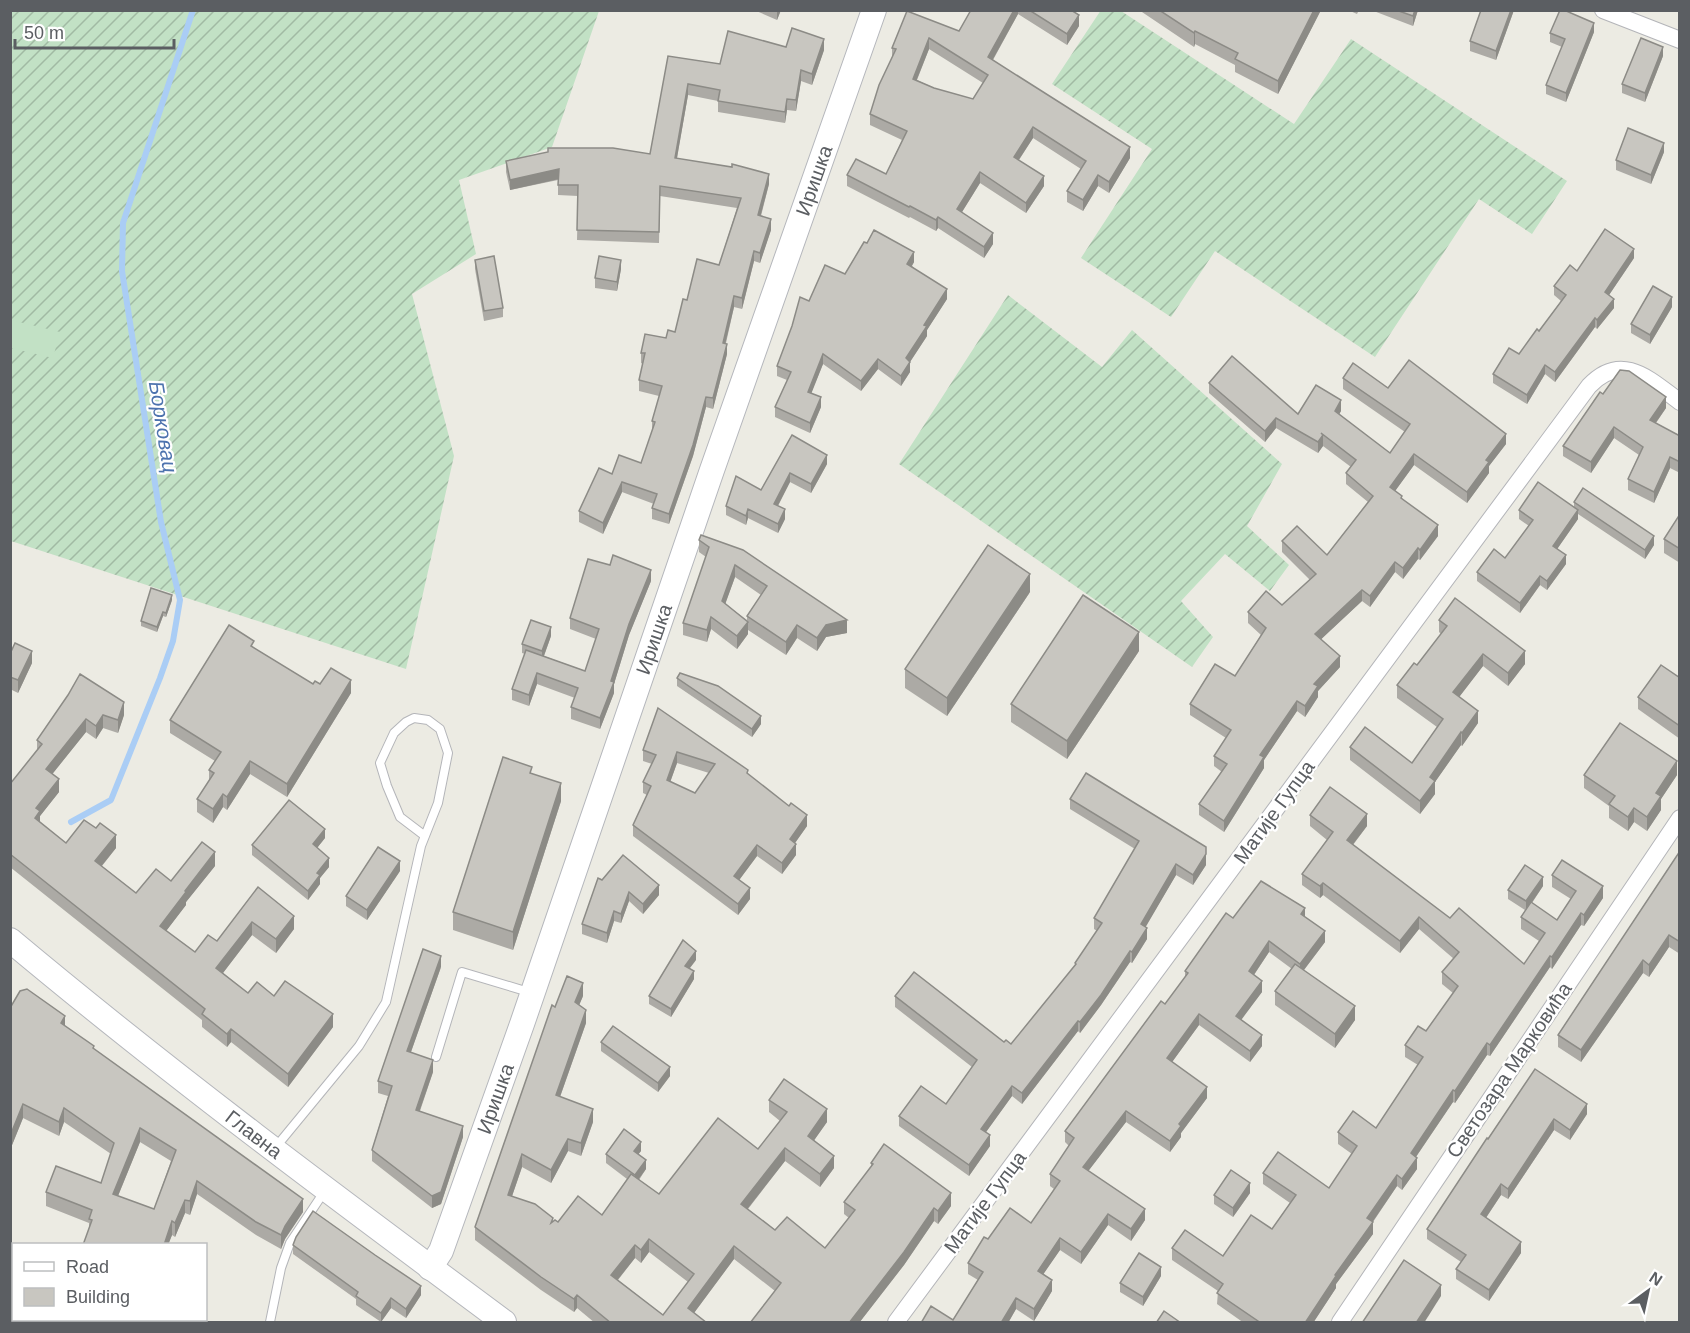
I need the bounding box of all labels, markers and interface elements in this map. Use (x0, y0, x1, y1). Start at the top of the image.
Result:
scale bar (15, 12, 174, 50)
text: 50 m (24, 23, 64, 43)
street label: Иришка (791, 141, 837, 218)
water label: Борковац (145, 379, 182, 475)
street label: Иришка (632, 600, 676, 677)
street label: Матије Гупца (1229, 756, 1319, 868)
street label: Светозара Марковића (1442, 978, 1576, 1162)
street label: Иришка (473, 1060, 518, 1137)
street label: Главна (221, 1106, 287, 1164)
street label: Матије Гупца (940, 1146, 1031, 1257)
legend (12, 1243, 207, 1321)
text: Road (66, 1257, 109, 1277)
north arrow (1618, 1261, 1678, 1321)
text: N (1646, 1269, 1665, 1289)
text: Building (66, 1287, 130, 1307)

